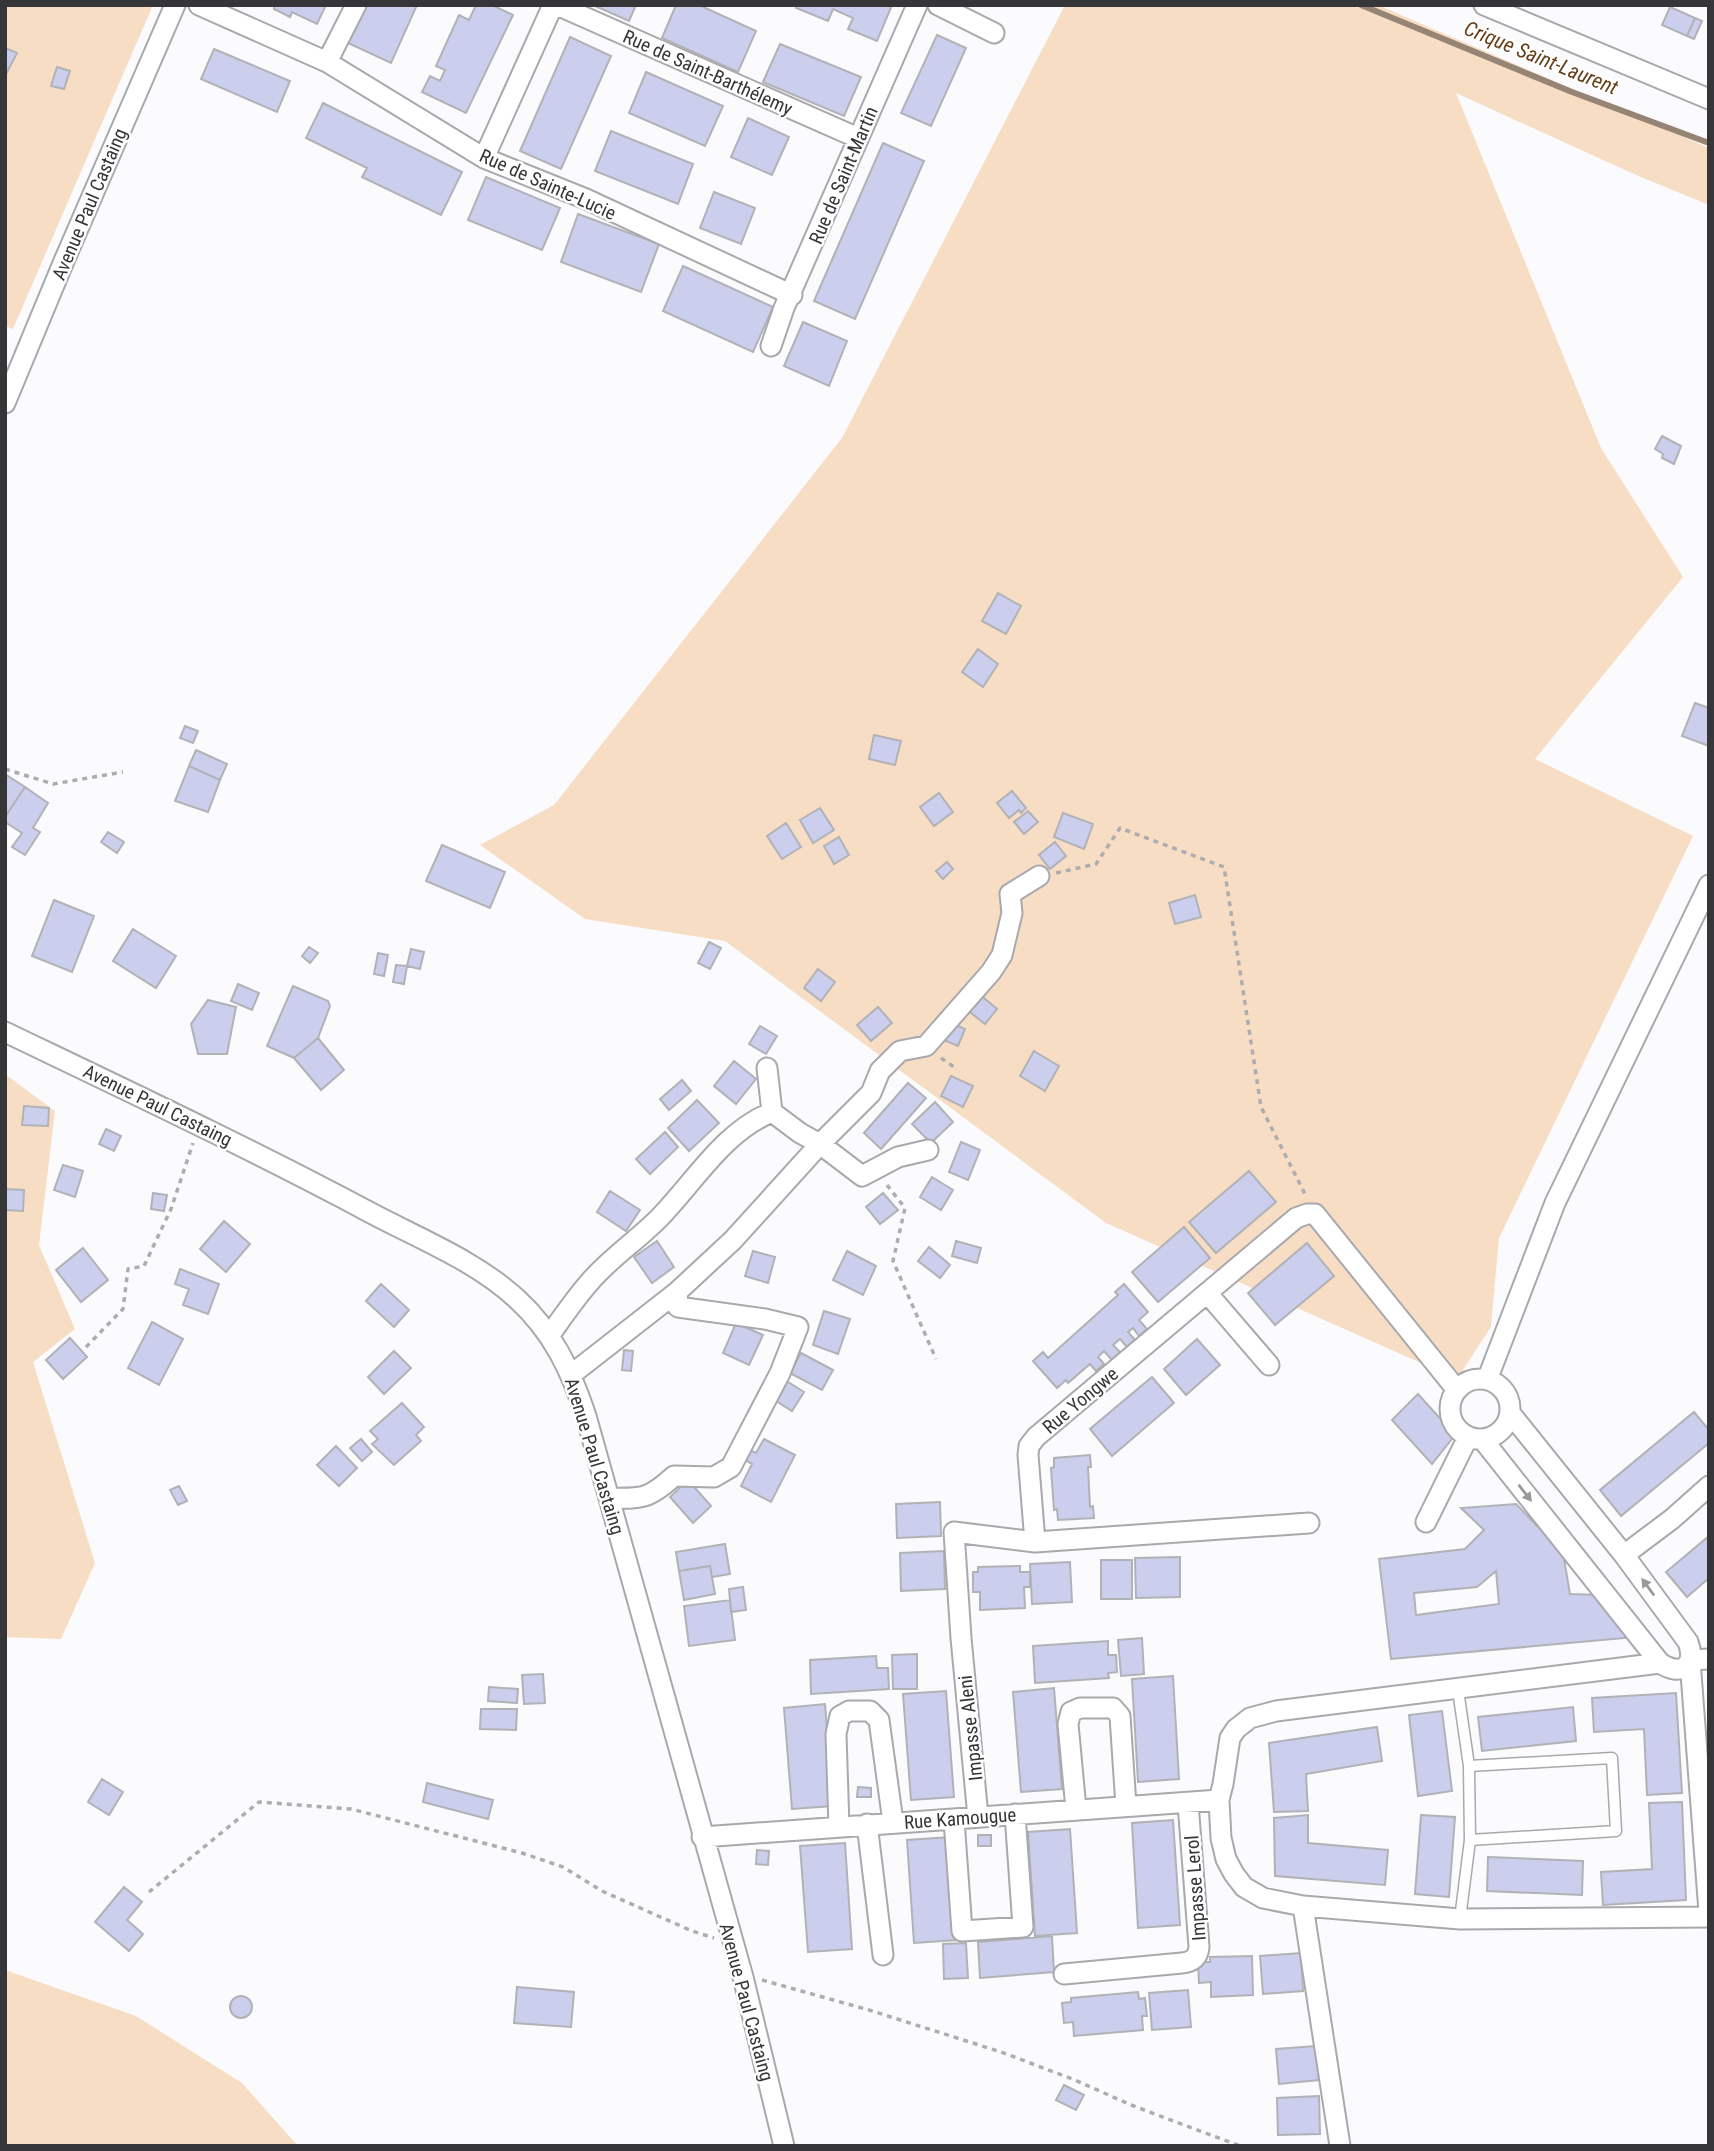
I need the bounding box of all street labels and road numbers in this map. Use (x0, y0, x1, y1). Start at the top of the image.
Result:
street label: Rue de Saint-Barthélemy (620, 25, 796, 120)
street label: Rue de Saint-Martin (804, 103, 883, 247)
street label: Avenue Paul Castaing (47, 125, 132, 284)
street label: Rue de Sainte-Lucie (476, 144, 620, 225)
street label: Avenue Paul Castaing (80, 1059, 236, 1151)
street label: Rue Yongwe (1038, 1362, 1123, 1439)
street label: Avenue Paul Castaing (560, 1375, 629, 1537)
street label: Impasse Aleni (954, 1674, 987, 1782)
street label: Rue Kamougue (903, 1803, 1017, 1834)
street label: Impasse Lerol (1180, 1835, 1211, 1941)
street label: Avenue Paul Castaing (714, 1921, 779, 2084)

